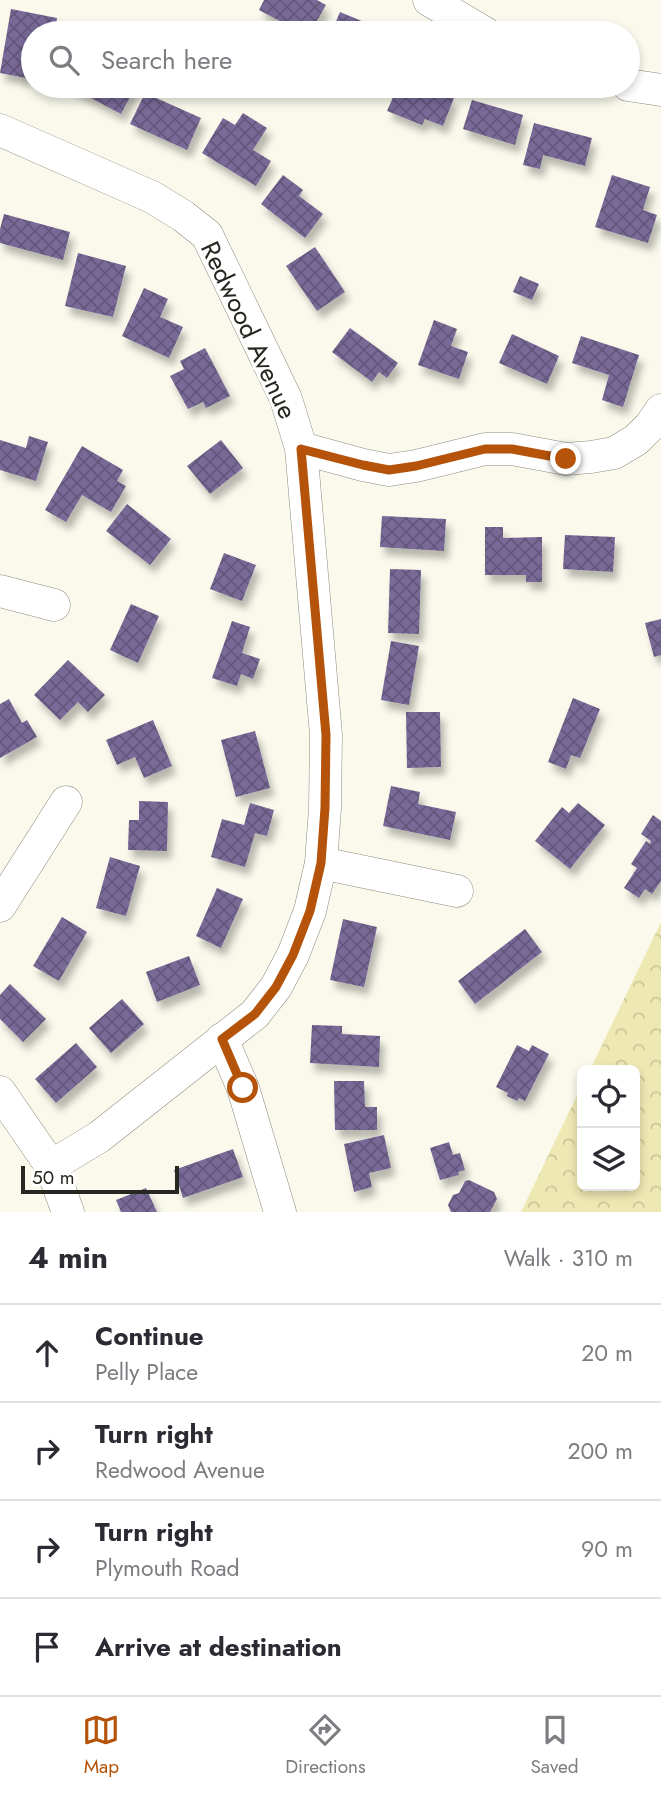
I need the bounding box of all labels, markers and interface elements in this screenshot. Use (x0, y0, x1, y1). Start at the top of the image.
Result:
search box (21, 21, 640, 98)
icon: search (45, 41, 83, 79)
text: Search here (101, 41, 233, 79)
street label: Redwood Avenue (191, 235, 307, 425)
route end (550, 443, 581, 474)
map controls (577, 1065, 640, 1191)
button: locate (577, 1065, 640, 1128)
route start (227, 1072, 258, 1103)
button: layers (577, 1128, 640, 1191)
scale bar (21, 1163, 178, 1195)
text: 50 m (32, 1164, 75, 1191)
text: 4 min (28, 1236, 108, 1279)
text: Walk · 310 m (504, 1241, 633, 1275)
text: Continue (95, 1317, 204, 1355)
icon: ahead (28, 1334, 66, 1372)
text: 20 m (581, 1336, 633, 1370)
text: Pelly Place (95, 1355, 198, 1389)
text: Turn right (95, 1415, 213, 1453)
icon: right (28, 1432, 66, 1470)
text: 200 m (567, 1434, 633, 1468)
text: Redwood Avenue (95, 1453, 265, 1487)
text: Turn right (95, 1513, 213, 1551)
icon: right (28, 1530, 66, 1568)
text: 90 m (581, 1532, 633, 1566)
text: Plymouth Road (95, 1551, 240, 1585)
icon: arrive (28, 1628, 66, 1666)
text: Arrive at destination (95, 1628, 342, 1666)
tab: Map (82, 1711, 120, 1780)
tab: Directions (285, 1711, 366, 1780)
tab: Saved (530, 1711, 579, 1780)

